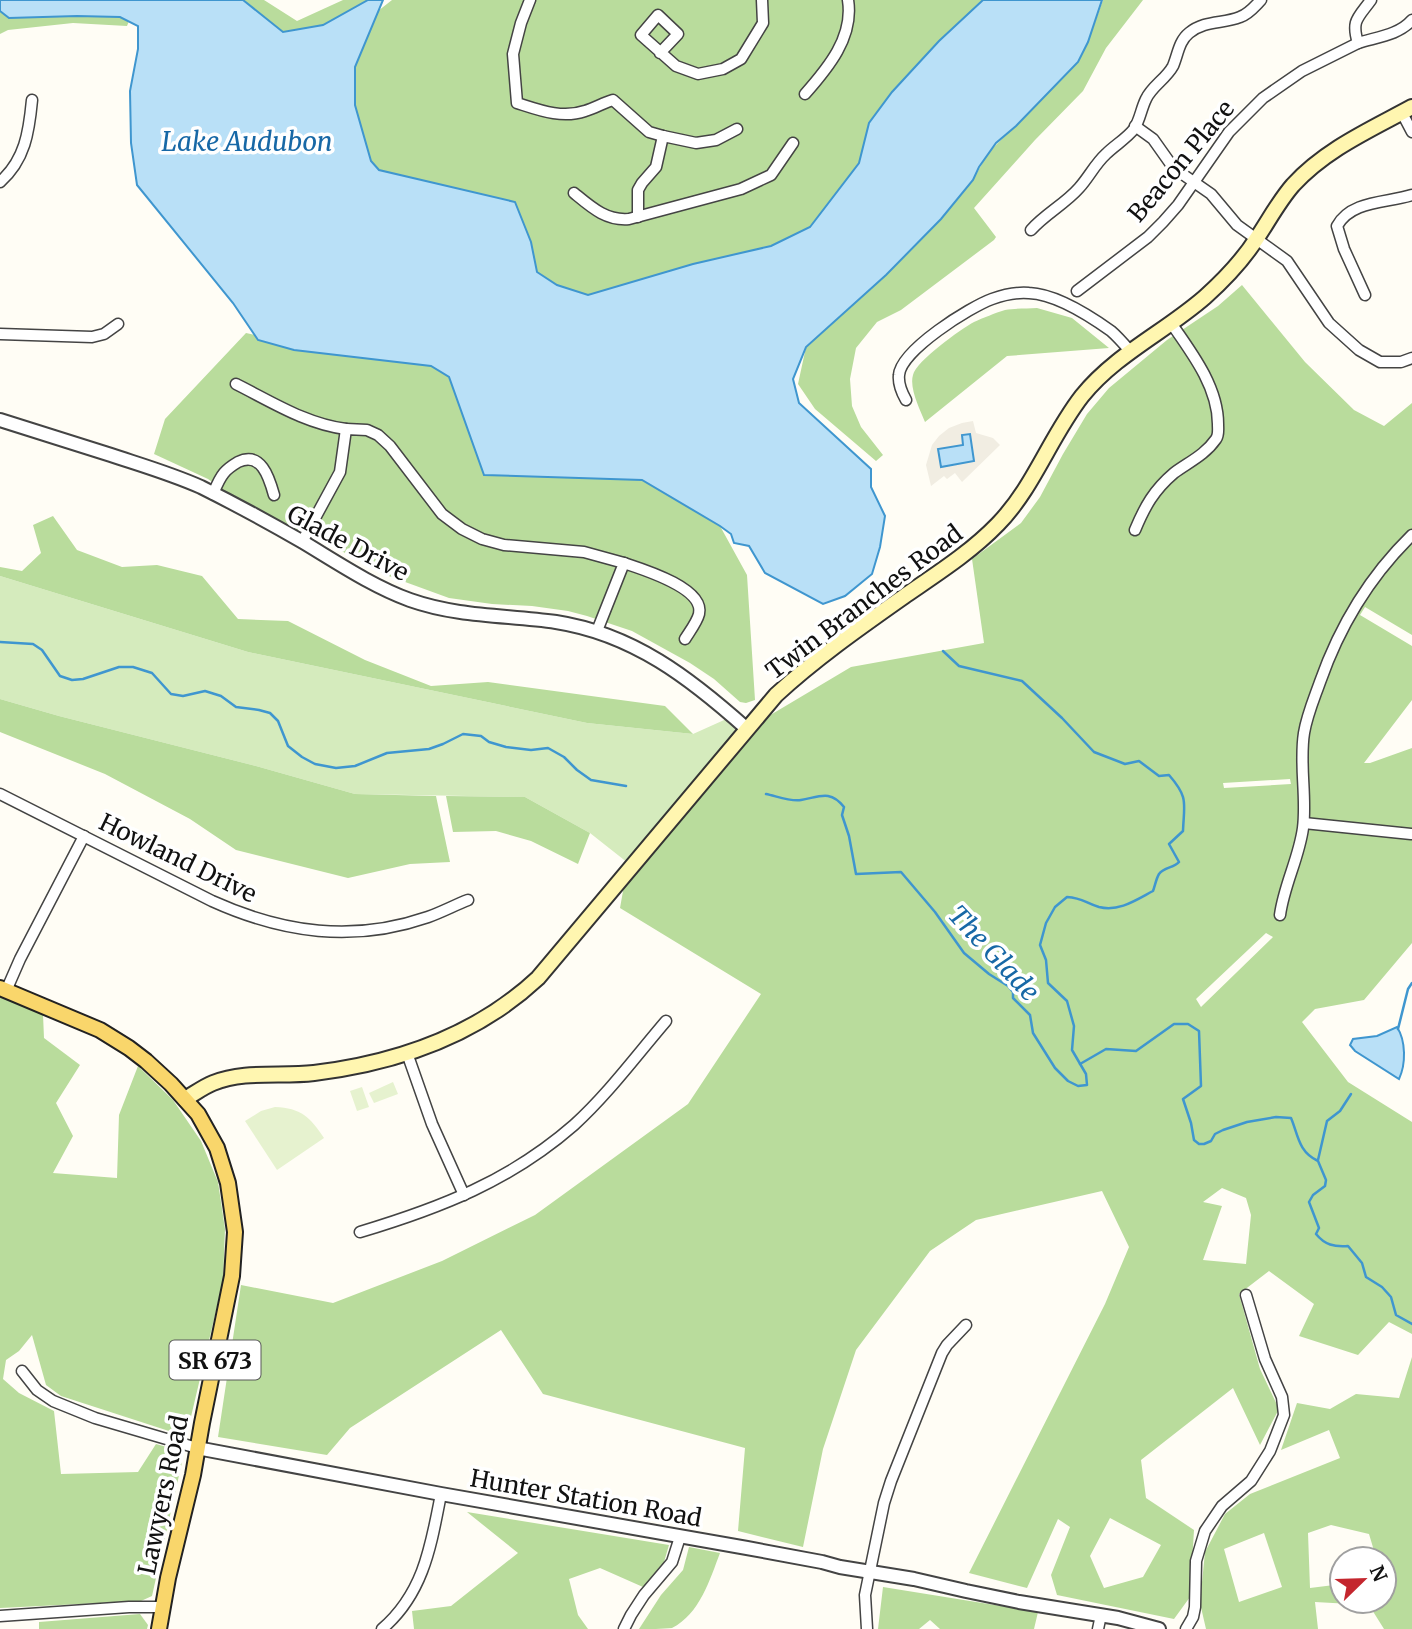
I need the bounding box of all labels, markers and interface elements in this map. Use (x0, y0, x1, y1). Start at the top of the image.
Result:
street label: Beacon Place (1121, 94, 1241, 228)
water label: Lake Audubon (162, 125, 332, 158)
street label: Glade Drive (282, 498, 414, 588)
street label: Twin Branches Road (759, 518, 969, 686)
street label: Howland Drive (94, 806, 262, 910)
water label: The Glade (941, 898, 1047, 1008)
road number: SR 673 (170, 1340, 260, 1380)
street label: Lawyers Road (131, 1412, 195, 1578)
street label: Hunter Station Road (468, 1462, 704, 1534)
north arrow (1328, 1545, 1398, 1615)
text: N (1365, 1562, 1393, 1585)

